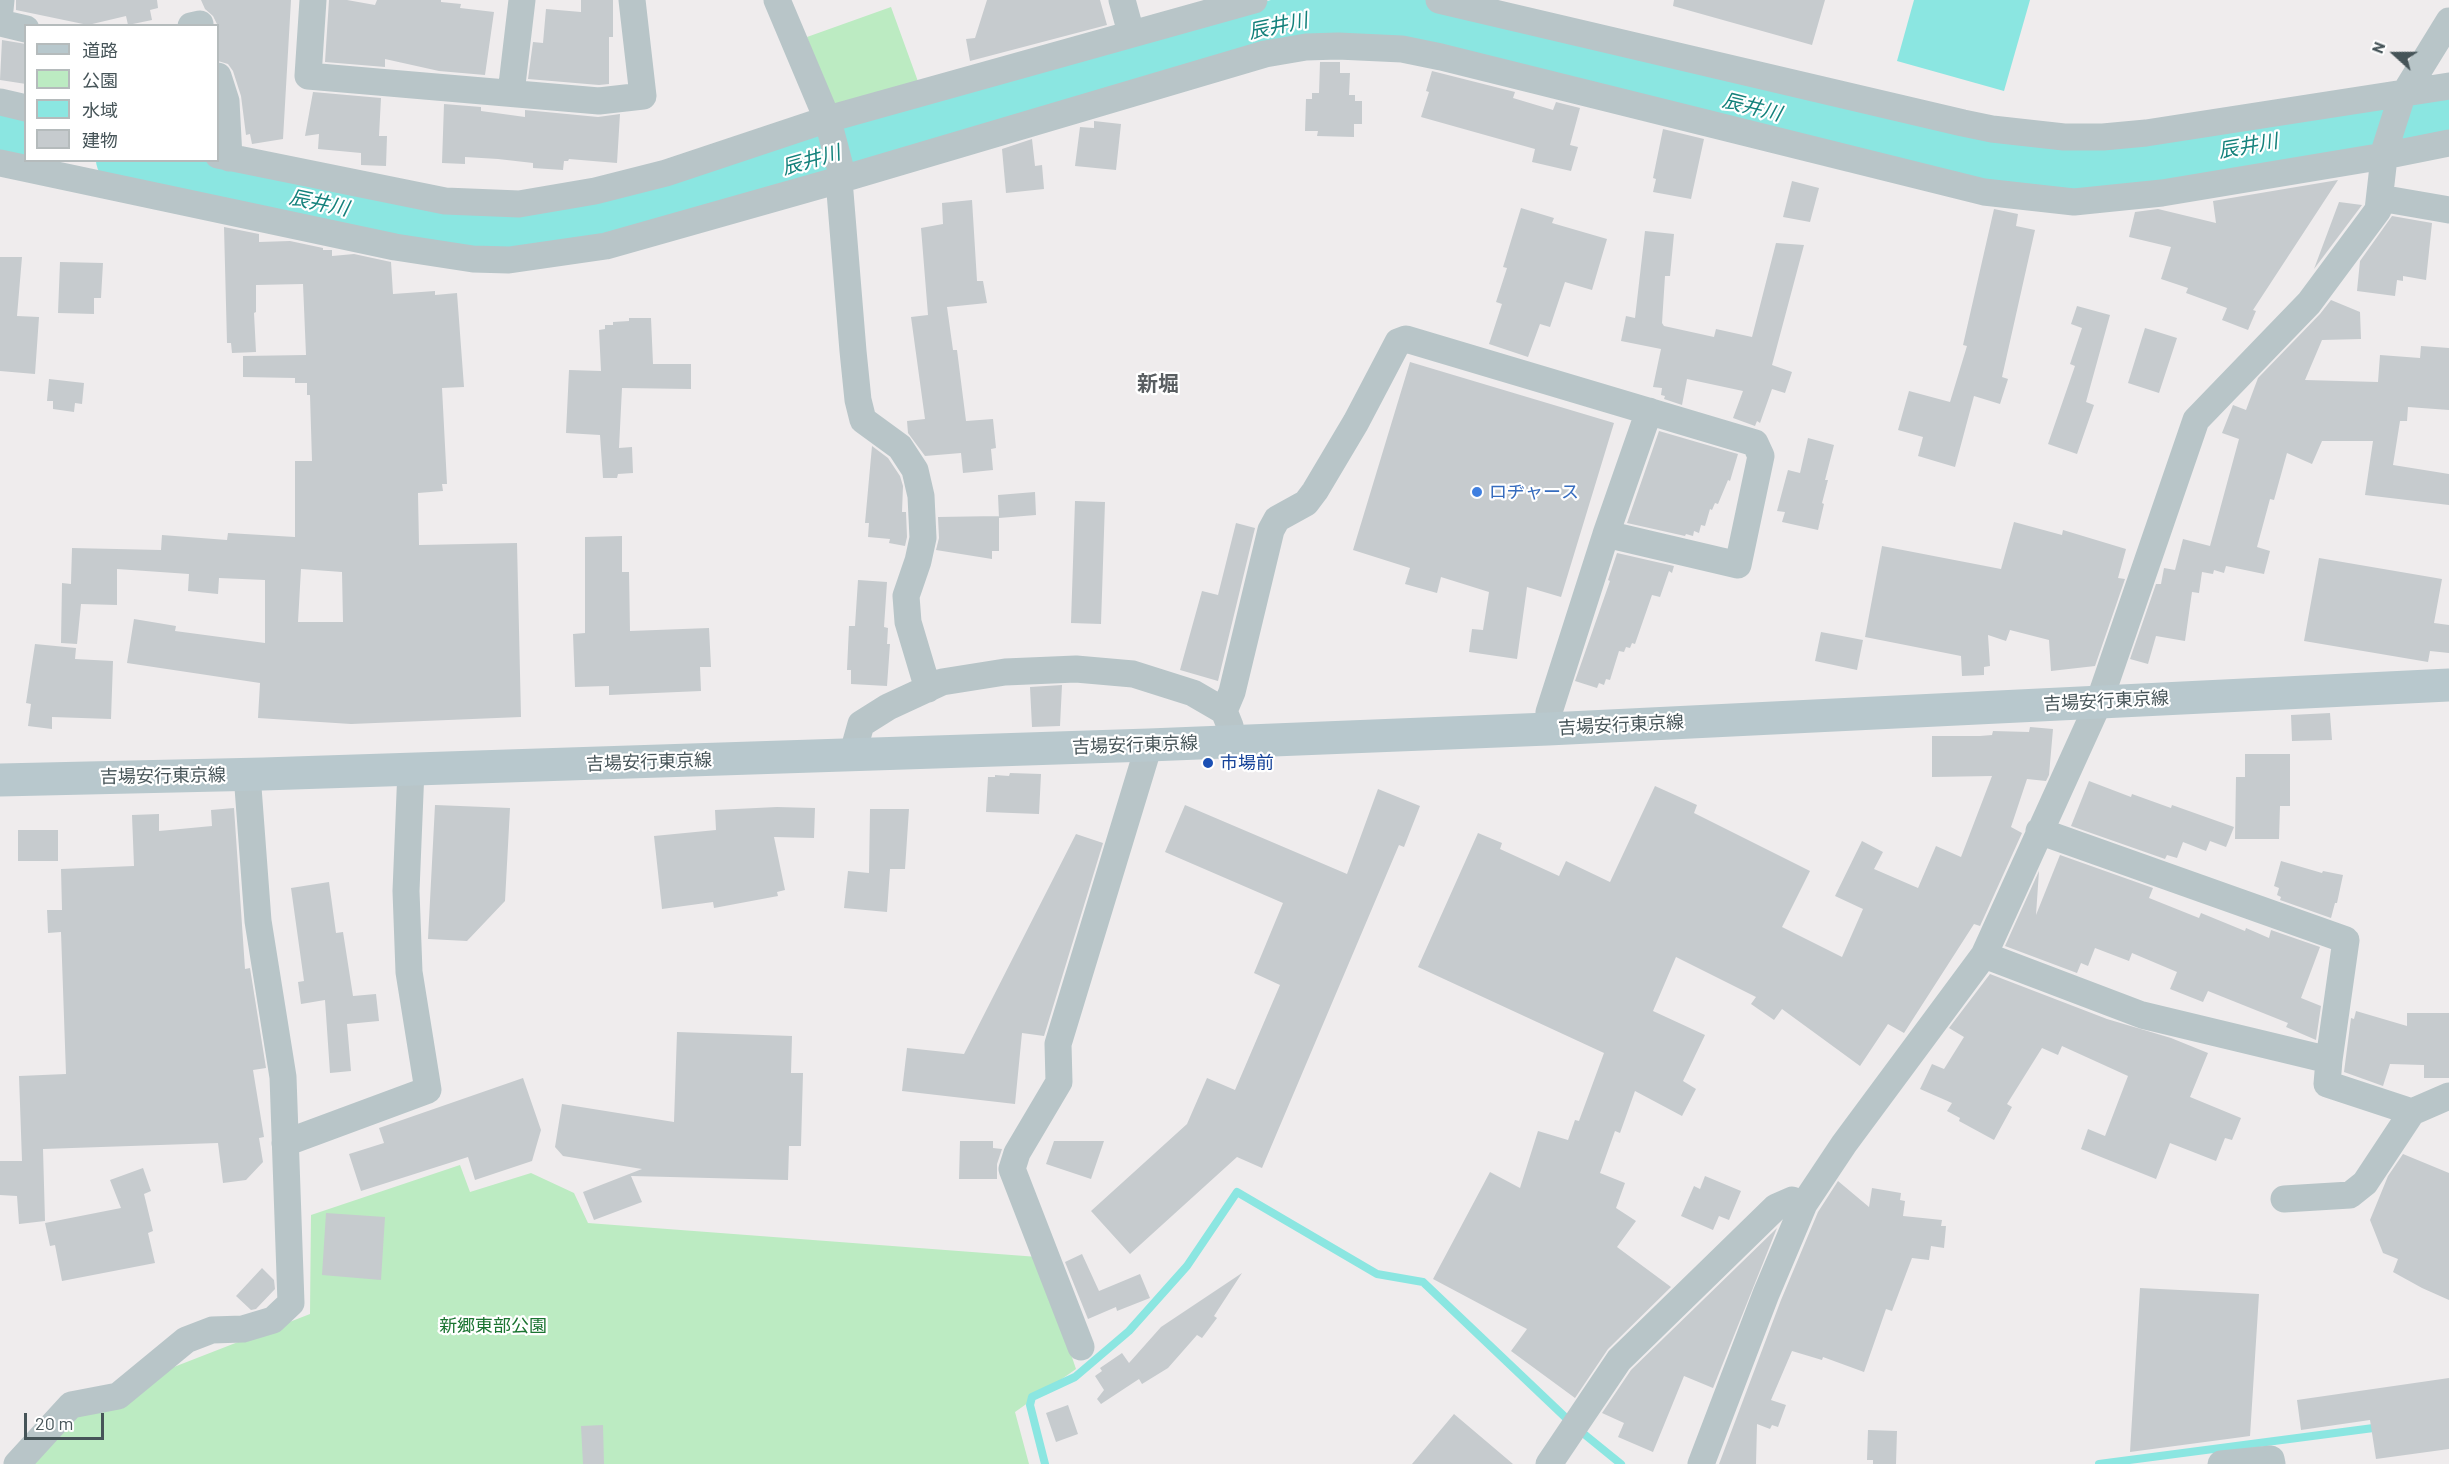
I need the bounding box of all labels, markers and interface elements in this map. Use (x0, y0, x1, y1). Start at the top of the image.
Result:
water label: 辰井川 (1246, 8, 1310, 44)
legend (24, 24, 219, 162)
north arrow (2365, 24, 2425, 84)
text: 道路 (82, 39, 118, 61)
text: N (2367, 39, 2389, 56)
text: 公園 (82, 69, 118, 91)
water label: 辰井川 (1720, 88, 1784, 126)
text: 水域 (82, 99, 118, 121)
text: 建物 (82, 129, 118, 151)
water label: 辰井川 (2216, 129, 2280, 163)
water label: 辰井川 (779, 140, 843, 180)
water label: 辰井川 (287, 185, 351, 221)
district label: 新堀 (1137, 371, 1179, 397)
place label: ロヂャース (1489, 481, 1579, 503)
marker: ロヂャース (1470, 485, 1484, 499)
street label: 吉場安行東京線 (2043, 687, 2169, 715)
street label: 吉場安行東京線 (1558, 711, 1684, 739)
street label: 吉場安行東京線 (1072, 732, 1198, 758)
street label: 吉場安行東京線 (586, 749, 712, 775)
place label: 市場前 (1220, 752, 1274, 774)
marker: 市場前 (1201, 756, 1215, 770)
street label: 吉場安行東京線 (100, 764, 226, 788)
park label: 新郷東部公園 (439, 1315, 547, 1337)
scale bar (27, 1401, 106, 1439)
text: 20 m (35, 1412, 73, 1434)

